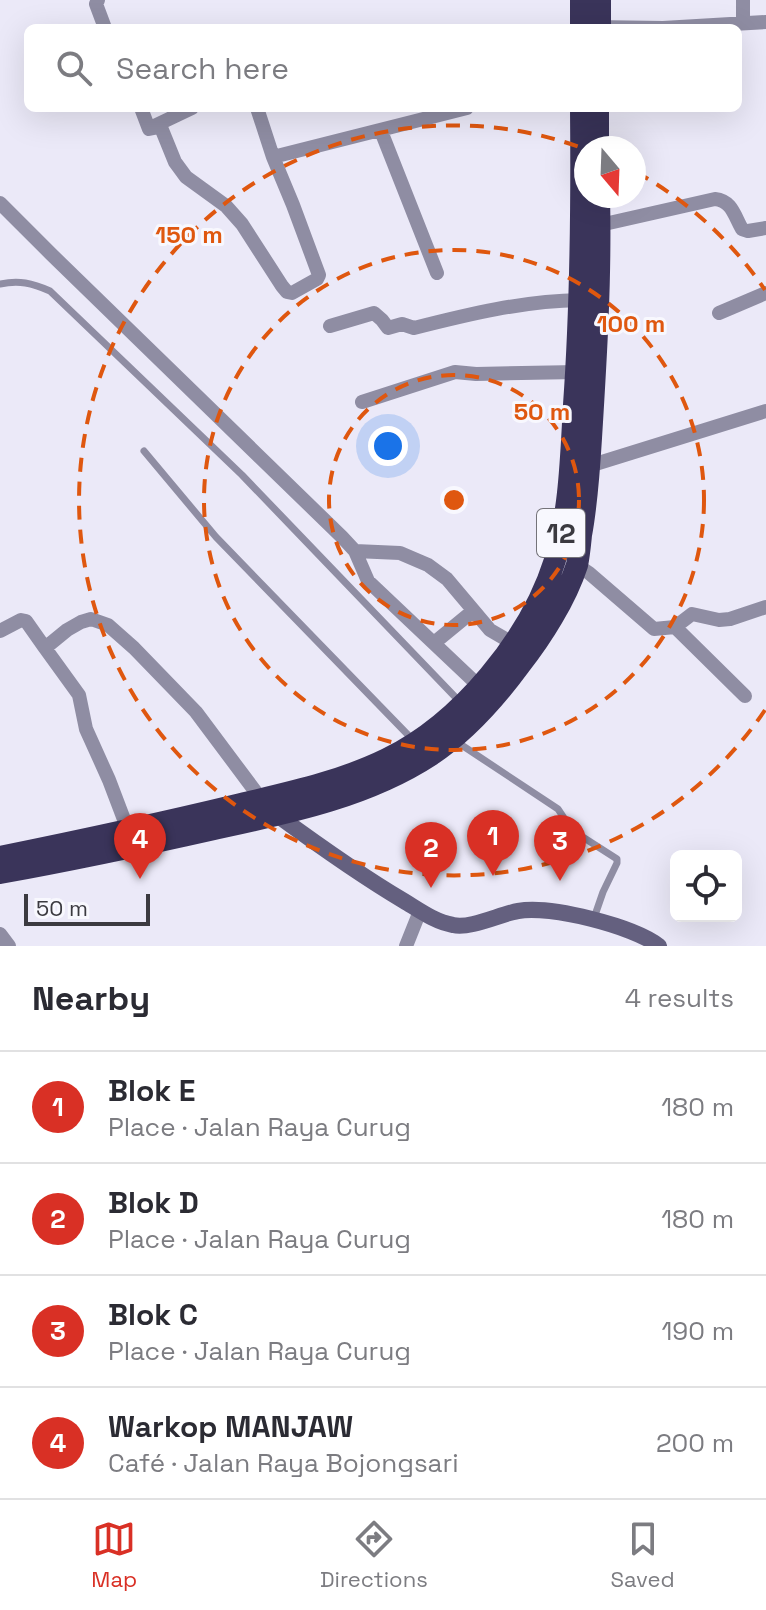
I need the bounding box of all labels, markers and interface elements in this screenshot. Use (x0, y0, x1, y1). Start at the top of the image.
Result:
search box (24, 24, 742, 112)
icon: search (52, 46, 96, 90)
text: Search here (116, 49, 289, 88)
north arrow (574, 136, 646, 208)
text: 150 m (155, 219, 223, 250)
text: 100 m (597, 308, 665, 339)
text: 50 m (514, 396, 570, 427)
your location (368, 426, 408, 466)
centre of rings (440, 486, 468, 514)
road number: 12 (537, 509, 585, 557)
pin: 1 (467, 810, 519, 876)
pin: 4 (114, 813, 166, 879)
pin: 3 (534, 815, 586, 881)
pin: 2 (405, 822, 457, 888)
map controls (670, 850, 742, 922)
button: locate (670, 850, 742, 922)
scale bar (24, 890, 150, 926)
text: 50 m (36, 894, 88, 922)
text: Nearby (32, 977, 150, 1020)
text: 4 results (625, 981, 734, 1015)
text: Blok E (108, 1071, 195, 1110)
text: 1 (52, 1090, 64, 1124)
text: 180 m (661, 1090, 734, 1124)
text: Place · Jalan Raya Curug (108, 1110, 411, 1144)
text: Blok D (108, 1183, 199, 1222)
text: 2 (50, 1202, 66, 1236)
text: 180 m (661, 1202, 734, 1236)
text: Place · Jalan Raya Curug (108, 1222, 411, 1256)
text: Blok C (108, 1295, 198, 1334)
text: 3 (50, 1314, 66, 1348)
text: 190 m (662, 1314, 734, 1348)
text: Place · Jalan Raya Curug (108, 1334, 411, 1368)
text: Warkop MANJAW (108, 1407, 353, 1446)
text: 4 (50, 1426, 66, 1460)
text: 200 m (656, 1426, 734, 1460)
text: Café · Jalan Raya Bojongsari (108, 1446, 459, 1480)
tab: Map (91, 1517, 137, 1593)
tab: Directions (320, 1517, 428, 1593)
tab: Saved (610, 1517, 675, 1593)

